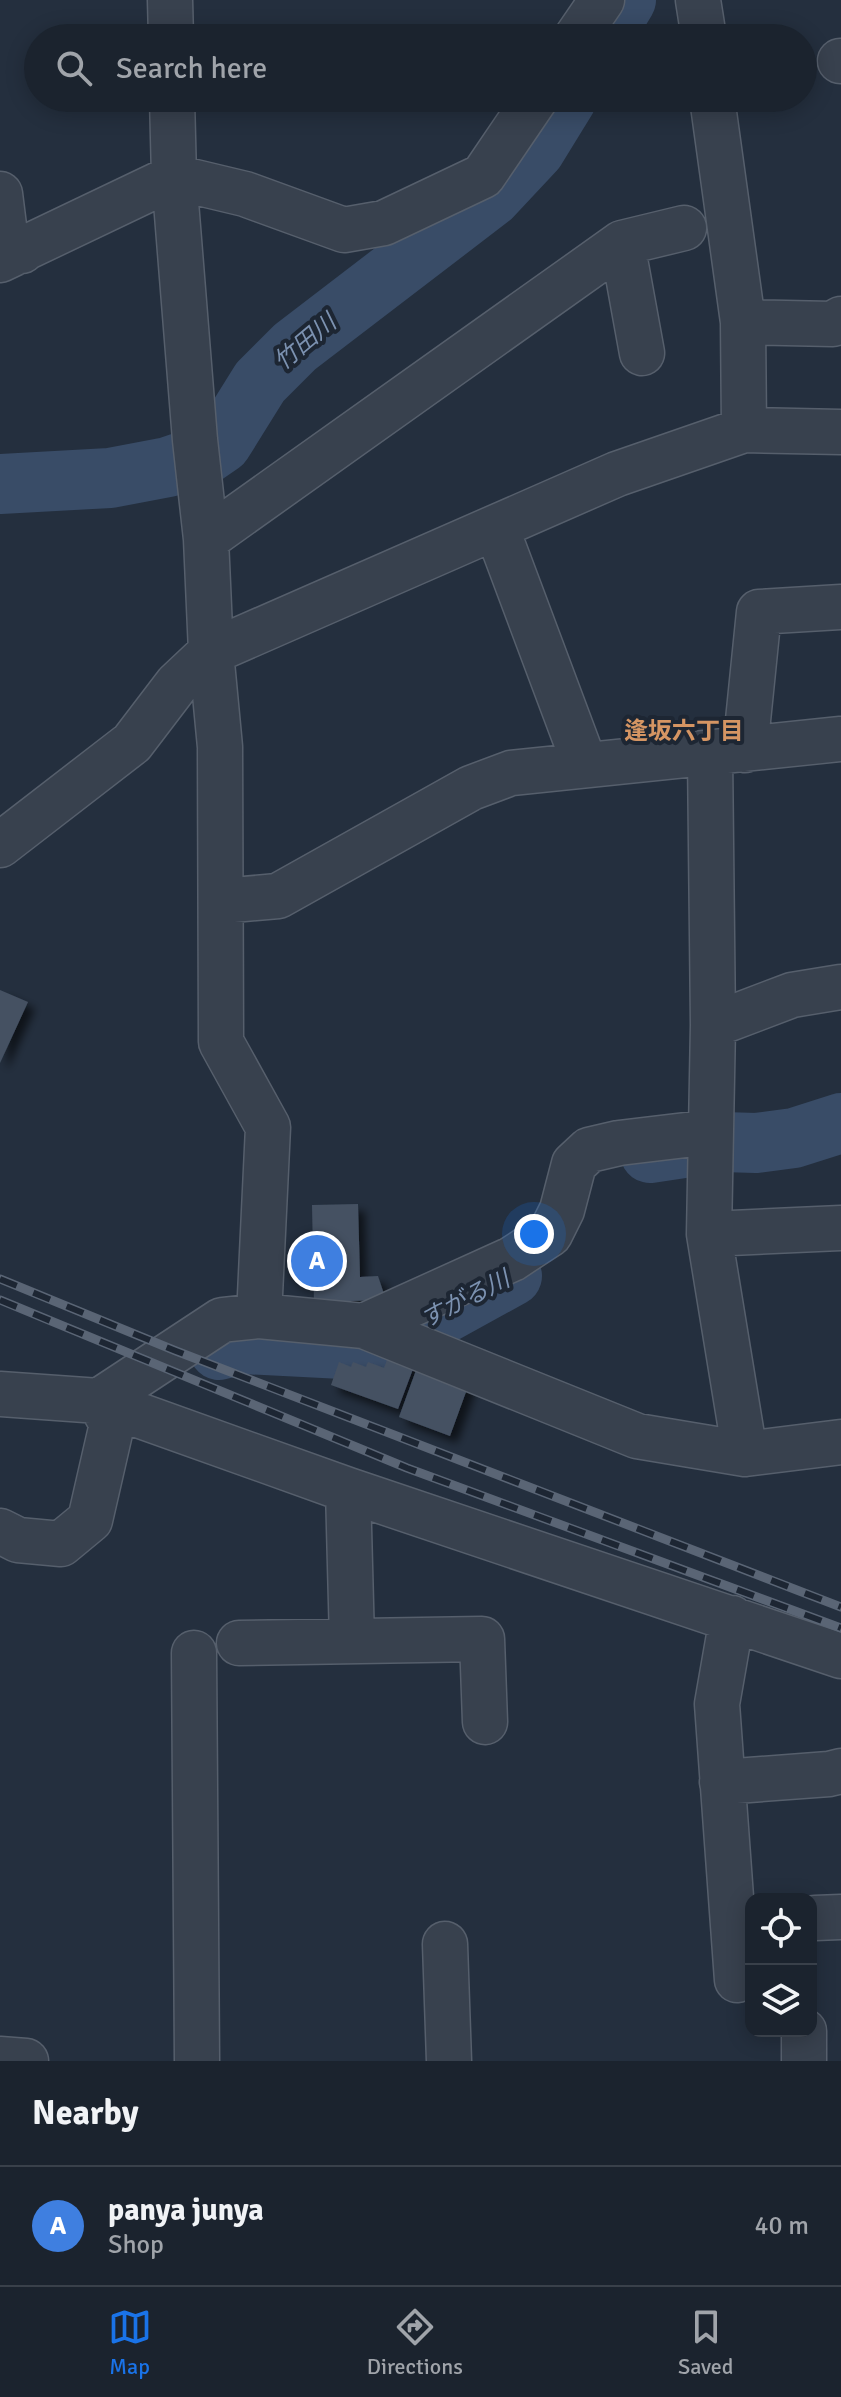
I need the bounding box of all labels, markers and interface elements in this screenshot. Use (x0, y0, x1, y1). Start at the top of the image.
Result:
search box (24, 24, 817, 112)
icon: search (52, 46, 96, 90)
text: Search here (116, 50, 267, 87)
water label: 竹田川 (268, 305, 345, 377)
district label: 逢坂六丁目 (624, 716, 744, 746)
your location (514, 1214, 554, 1254)
pin: A (291, 1231, 343, 1291)
water label: すがる川 (415, 1262, 517, 1334)
map controls (745, 1893, 817, 2037)
button: locate (745, 1893, 817, 1965)
button: layers (745, 1965, 817, 2037)
text: Nearby (32, 2092, 139, 2134)
text: panya junya (108, 2192, 264, 2229)
text: A (50, 2210, 66, 2242)
text: 40 m (754, 2210, 809, 2242)
text: Shop (108, 2229, 164, 2261)
tab: Map (108, 2305, 152, 2380)
tab: Directions (367, 2305, 463, 2380)
tab: Saved (678, 2305, 733, 2380)

